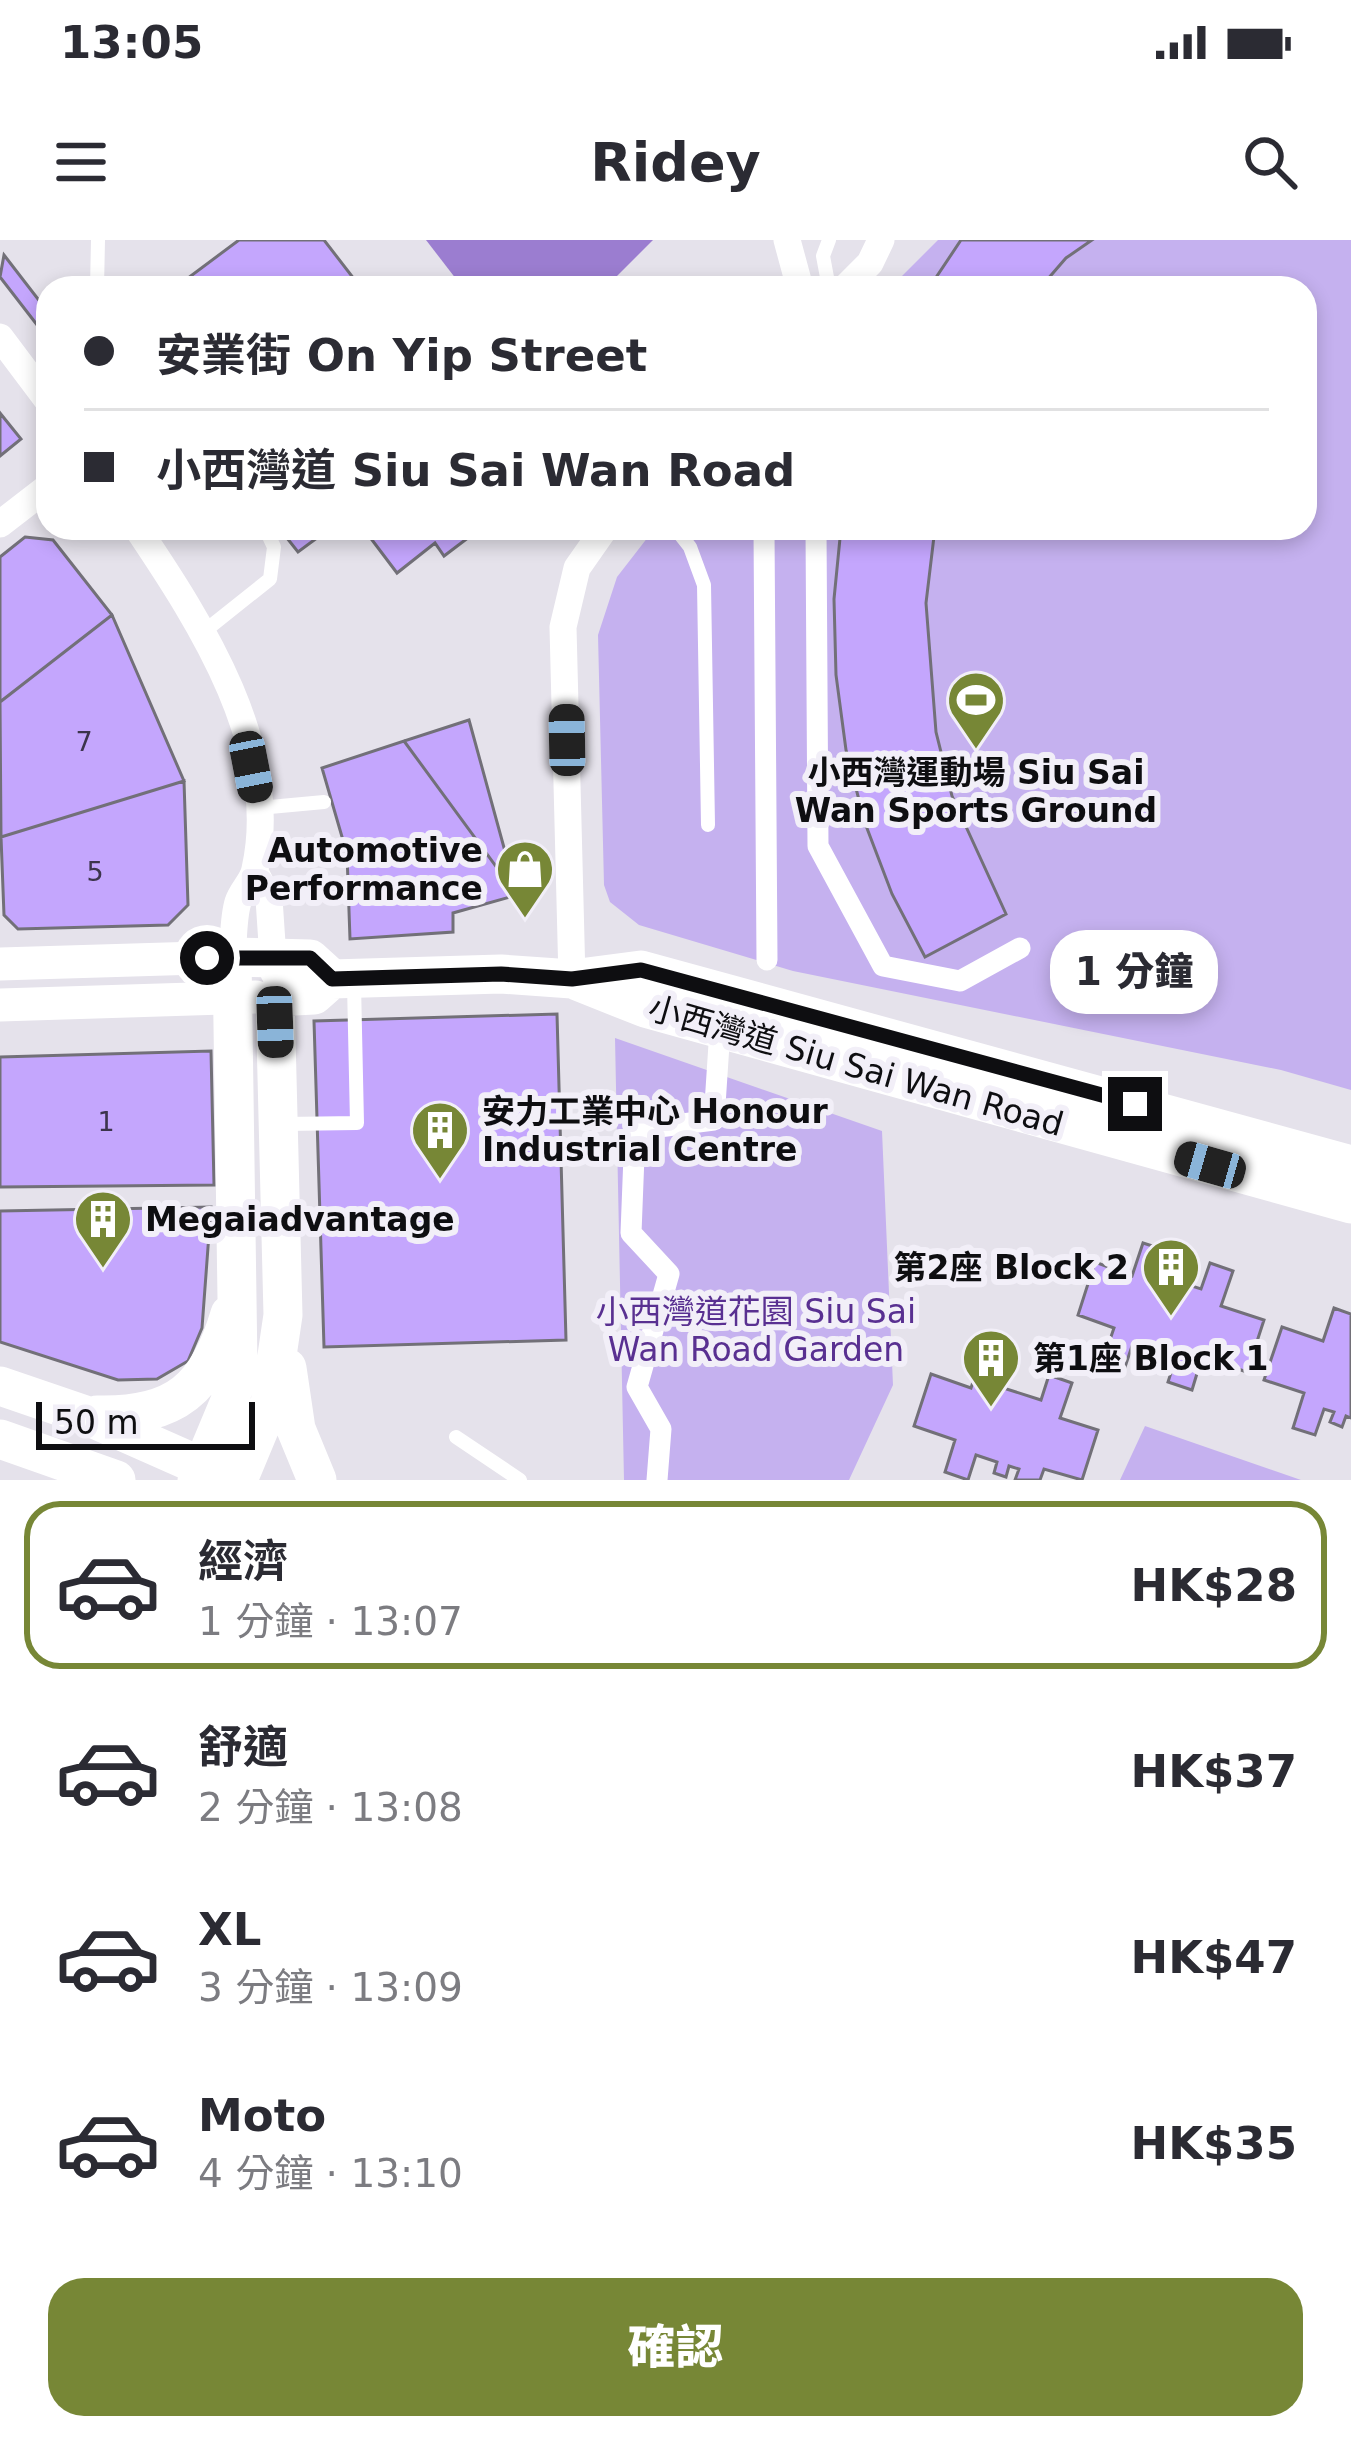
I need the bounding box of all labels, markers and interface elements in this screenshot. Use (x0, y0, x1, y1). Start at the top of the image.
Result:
text: 13:05 (60, 16, 203, 69)
icon: menu (48, 129, 114, 195)
icon: search (1237, 129, 1303, 195)
text: Ridey (590, 131, 761, 194)
text: 安業街 On Yip Street (156, 329, 647, 382)
text: 小西灣道 Siu Sai Wan Road (156, 444, 795, 497)
sports icon: 小西灣運動場 Siu Sai Wan Sports Ground (945, 669, 1007, 751)
car (548, 704, 586, 776)
house number: 7 (75, 726, 93, 757)
car (226, 728, 276, 806)
place label: 小西灣運動場 Siu Sai Wan Sports Ground (795, 753, 1157, 830)
place label: Automotive Performance (245, 831, 483, 908)
shop icon: Automotive Performance (494, 838, 556, 920)
house number: 5 (86, 856, 104, 887)
callout: 1 分鐘 (1051, 930, 1219, 1014)
route start (180, 931, 234, 985)
text: 1 分鐘 (1075, 949, 1193, 994)
car (256, 985, 294, 1059)
street label: 小西灣道 Siu Sai Wan Road (644, 988, 1068, 1144)
route end (1108, 1077, 1162, 1131)
place label: 安力工業中心 Honour Industrial Centre (482, 1092, 828, 1169)
building icon: 安力工業中心 Honour Industrial Centre (409, 1099, 471, 1181)
house number: 1 (97, 1106, 115, 1137)
car (1170, 1138, 1250, 1192)
building icon: Megaiadvantage (72, 1188, 134, 1270)
place label: Megaiadvantage (145, 1200, 455, 1239)
building icon: 第2座 Block 2 (1140, 1236, 1202, 1318)
place label: 第2座 Block 2 (893, 1248, 1129, 1287)
park label: 小西灣道花園 Siu Sai Wan Road Garden (596, 1292, 916, 1369)
building icon: 第1座 Block 1 (960, 1327, 1022, 1409)
place label: 第1座 Block 1 (1033, 1339, 1269, 1378)
scale bar (36, 1396, 255, 1449)
text: 50 m (54, 1403, 139, 1442)
icon: car (54, 1531, 162, 1639)
text: 經濟 (198, 1535, 288, 1588)
text: HK$28 (1131, 1559, 1297, 1612)
text: 1 分鐘 · 13:07 (198, 1599, 463, 1644)
icon: car (54, 1717, 162, 1825)
text: 舒適 (198, 1721, 288, 1774)
text: HK$37 (1131, 1745, 1297, 1798)
text: 2 分鐘 · 13:08 (198, 1785, 463, 1830)
icon: car (54, 1903, 162, 2011)
text: XL (198, 1903, 261, 1956)
text: HK$47 (1131, 1931, 1297, 1984)
text: 3 分鐘 · 13:09 (198, 1965, 463, 2010)
icon: car (54, 2089, 162, 2197)
text: Moto (198, 2089, 326, 2142)
text: HK$35 (1131, 2117, 1297, 2170)
text: 4 分鐘 · 13:10 (198, 2151, 463, 2196)
button: 確認 (48, 2278, 1303, 2416)

